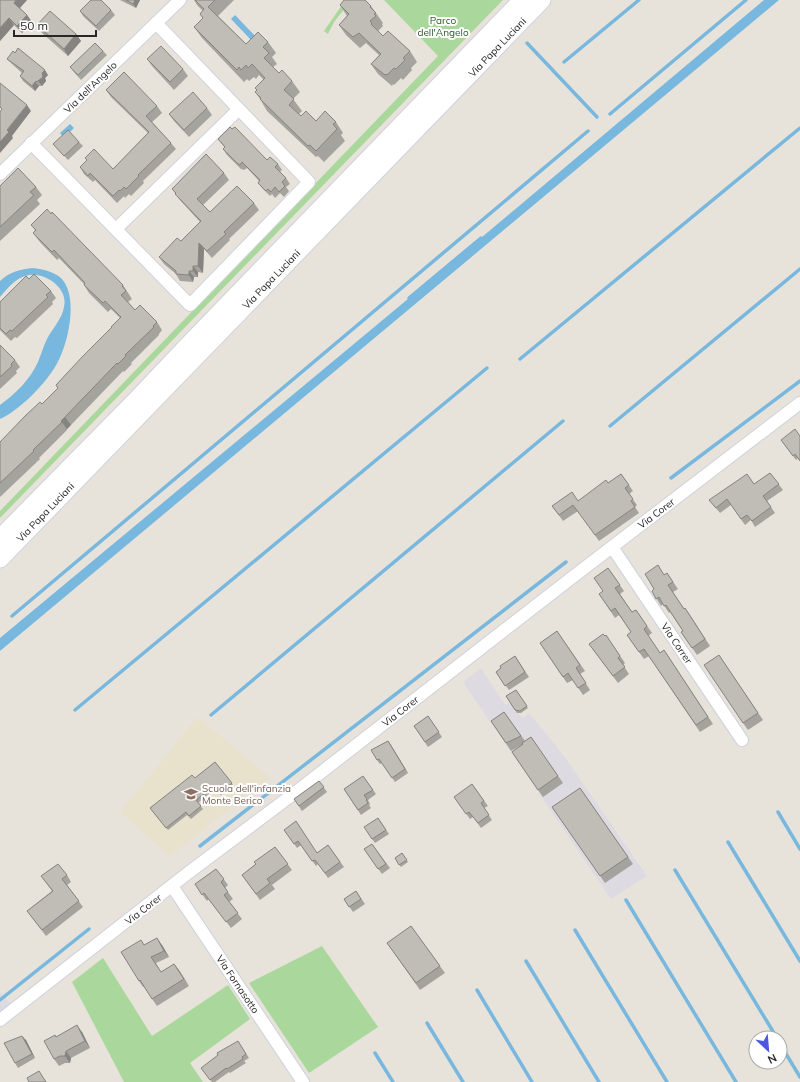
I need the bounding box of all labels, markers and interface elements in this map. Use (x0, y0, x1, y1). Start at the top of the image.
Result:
scale bar (14, 12, 96, 38)
park label: Parco dell'Angelo (417, 14, 469, 39)
street label: Via Papa Luciani (466, 15, 529, 80)
text: 50 m (20, 18, 48, 33)
street label: Via dell'Angelo (61, 58, 120, 116)
street label: Via Papa Luciani (240, 247, 303, 312)
street label: Via Papa Luciani (14, 480, 77, 545)
street label: Via Corer (635, 495, 678, 531)
street label: Via Correr (658, 620, 695, 666)
street label: Via Corer (379, 693, 421, 730)
place label: Scuola dell'infanzia Monte Berico (202, 782, 291, 807)
school or university icon: Scuola dell'infanzia Monte Berico (183, 786, 199, 802)
street label: Via Corer (122, 891, 164, 928)
street label: Via Fornasotto (213, 953, 262, 1016)
north arrow (748, 1030, 788, 1070)
text: N (766, 1051, 779, 1067)

